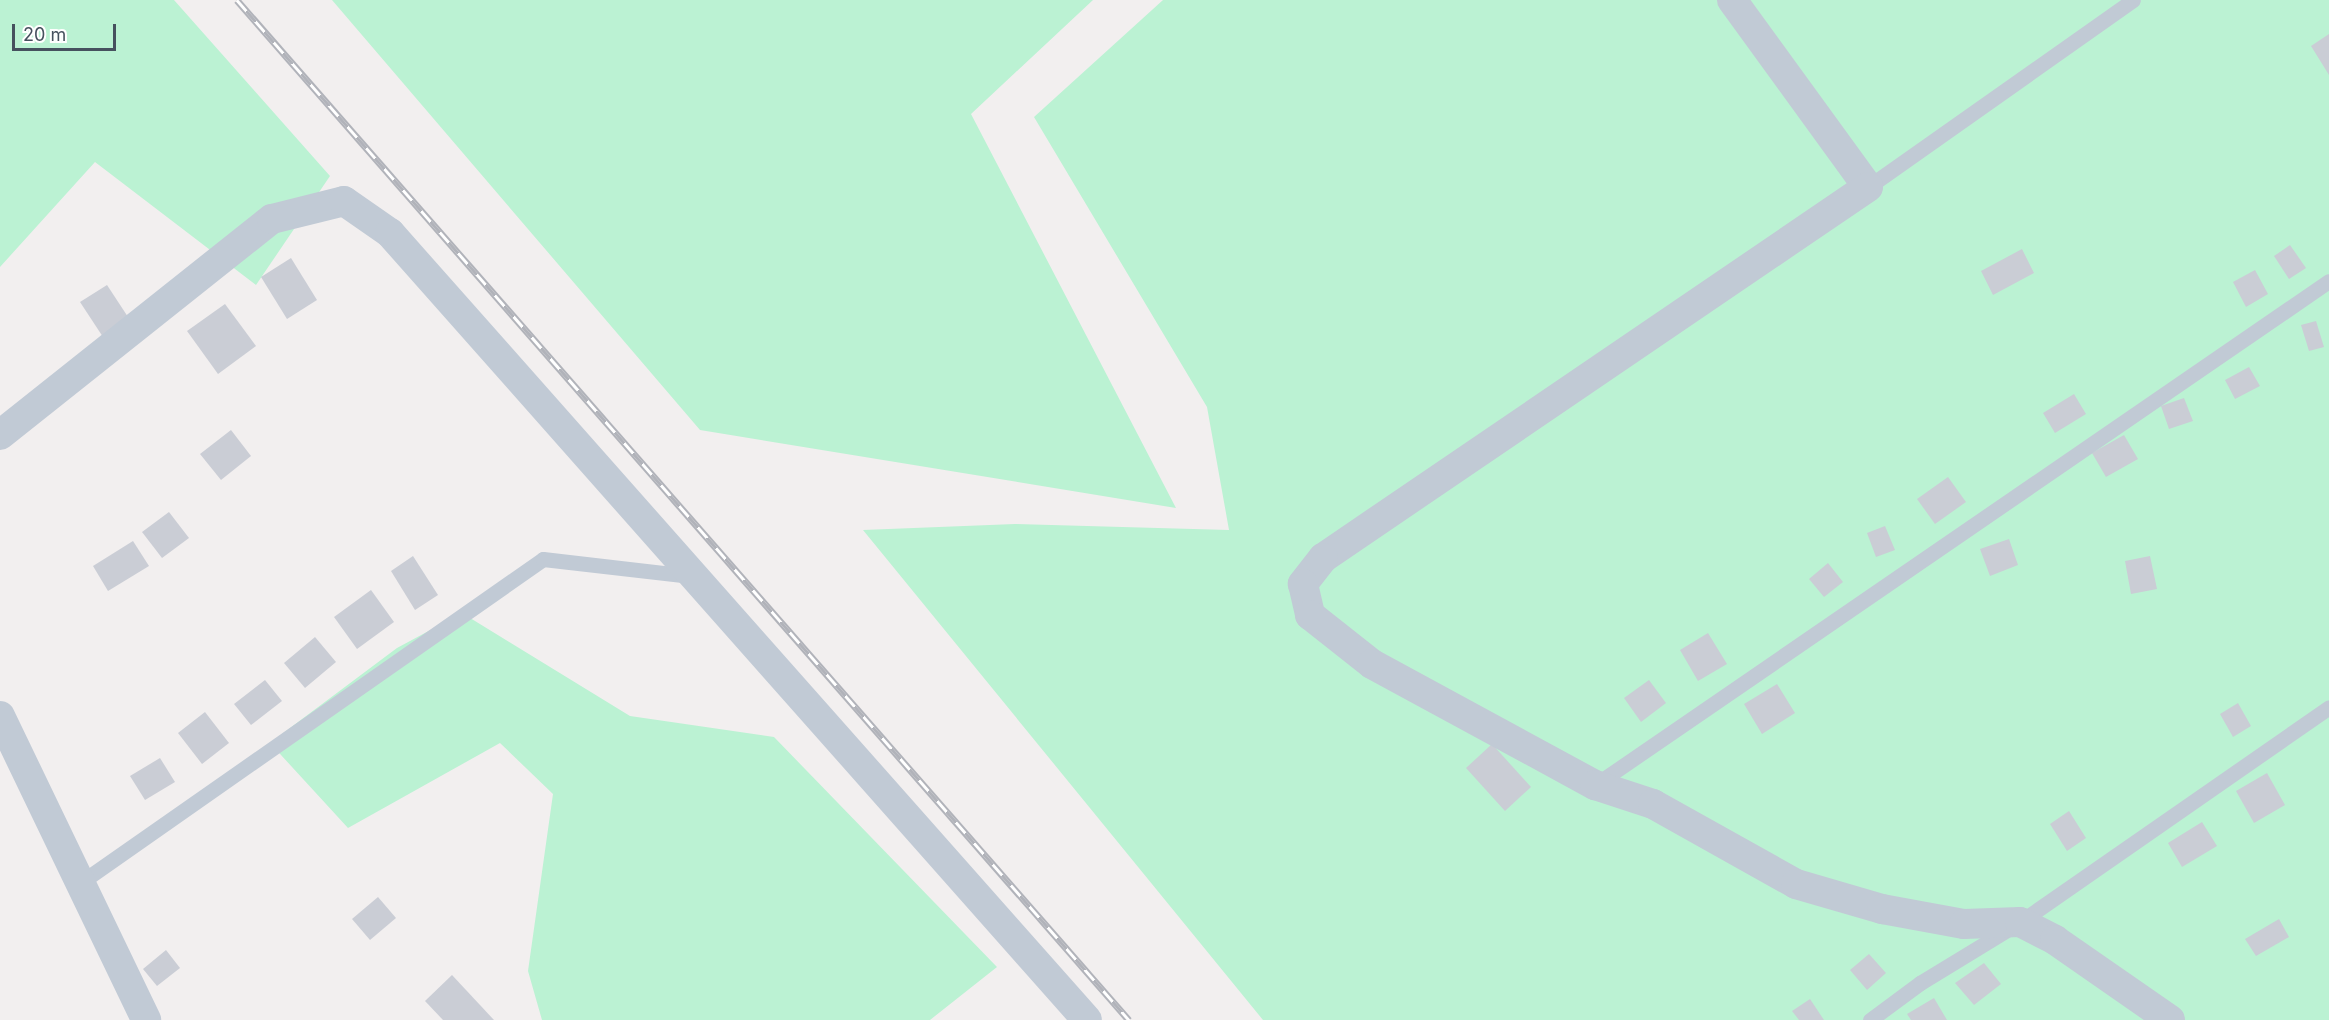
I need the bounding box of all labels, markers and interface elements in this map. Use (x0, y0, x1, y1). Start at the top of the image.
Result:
scale bar (15, 12, 118, 50)
text: 20 m (23, 24, 66, 45)

